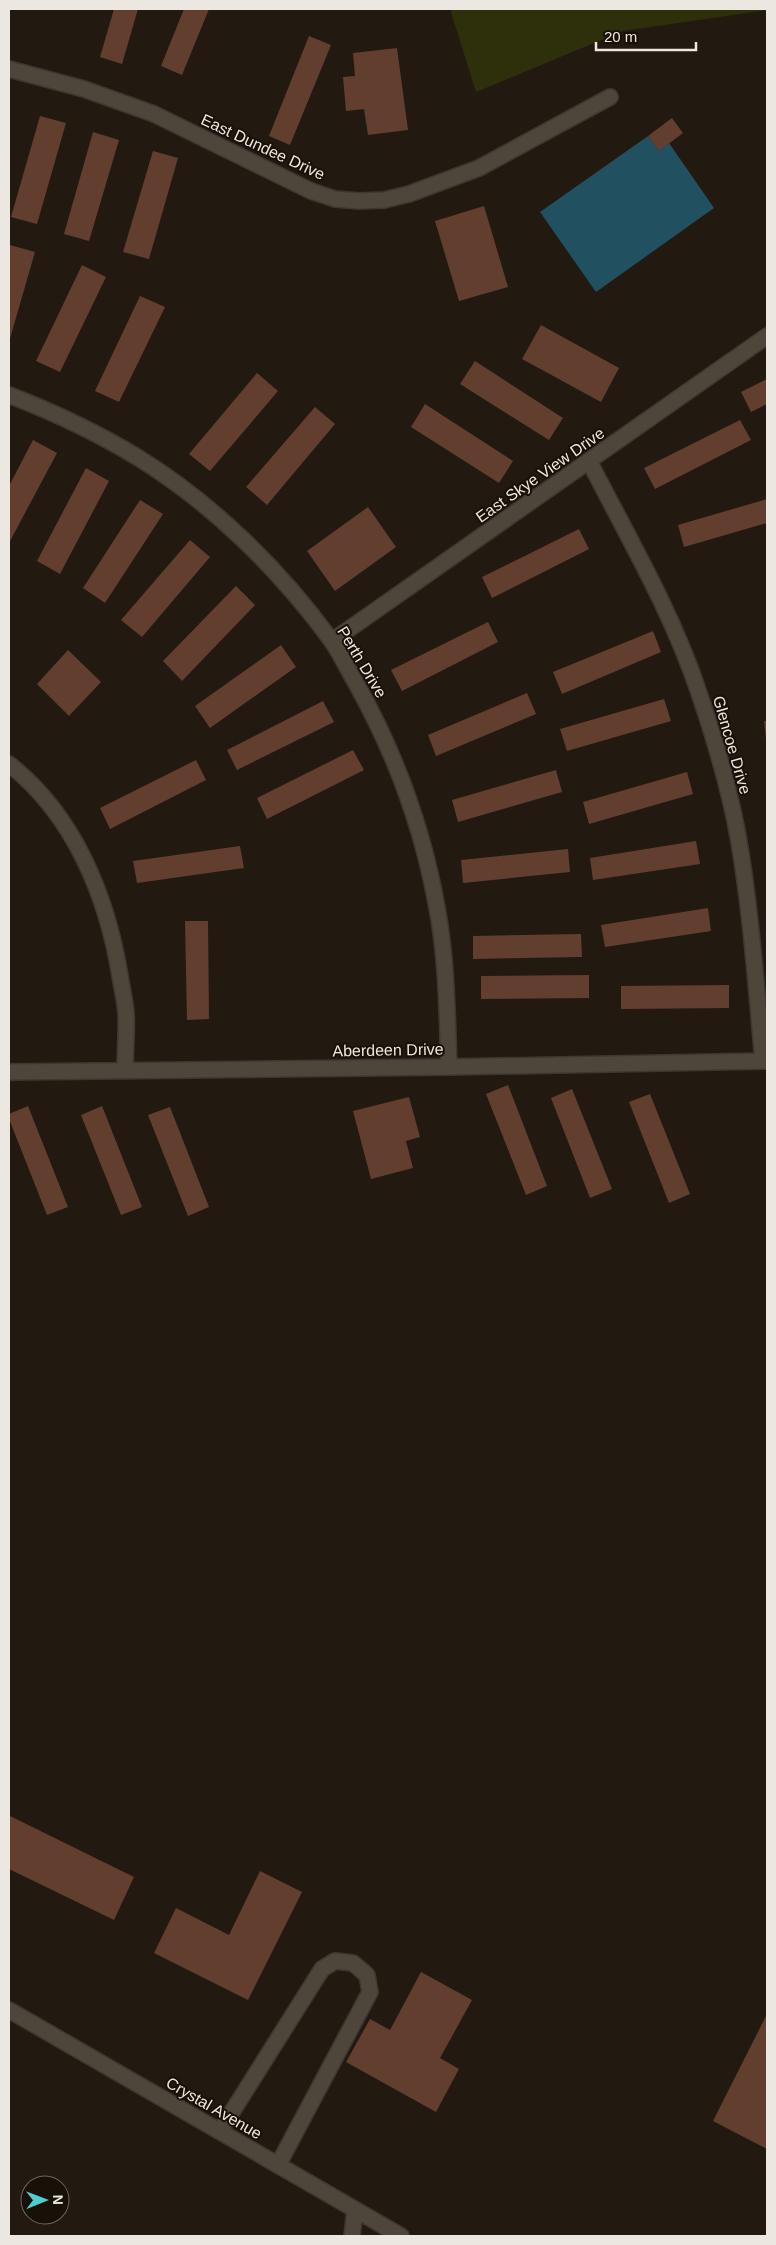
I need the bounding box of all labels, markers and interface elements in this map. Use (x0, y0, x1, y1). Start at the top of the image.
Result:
scale bar (596, 20, 696, 52)
text: 20 m (604, 28, 637, 45)
street label: East Dundee Drive (199, 111, 328, 183)
street label: East Skye View Drive (473, 424, 607, 526)
street label: Perth Drive (334, 623, 390, 701)
street label: Glencoe Drive (710, 694, 754, 796)
street label: Aberdeen Drive (332, 1041, 444, 1059)
street label: Crystal Avenue (163, 2074, 265, 2142)
north arrow (20, 2175, 70, 2225)
text: N (50, 2195, 66, 2205)

